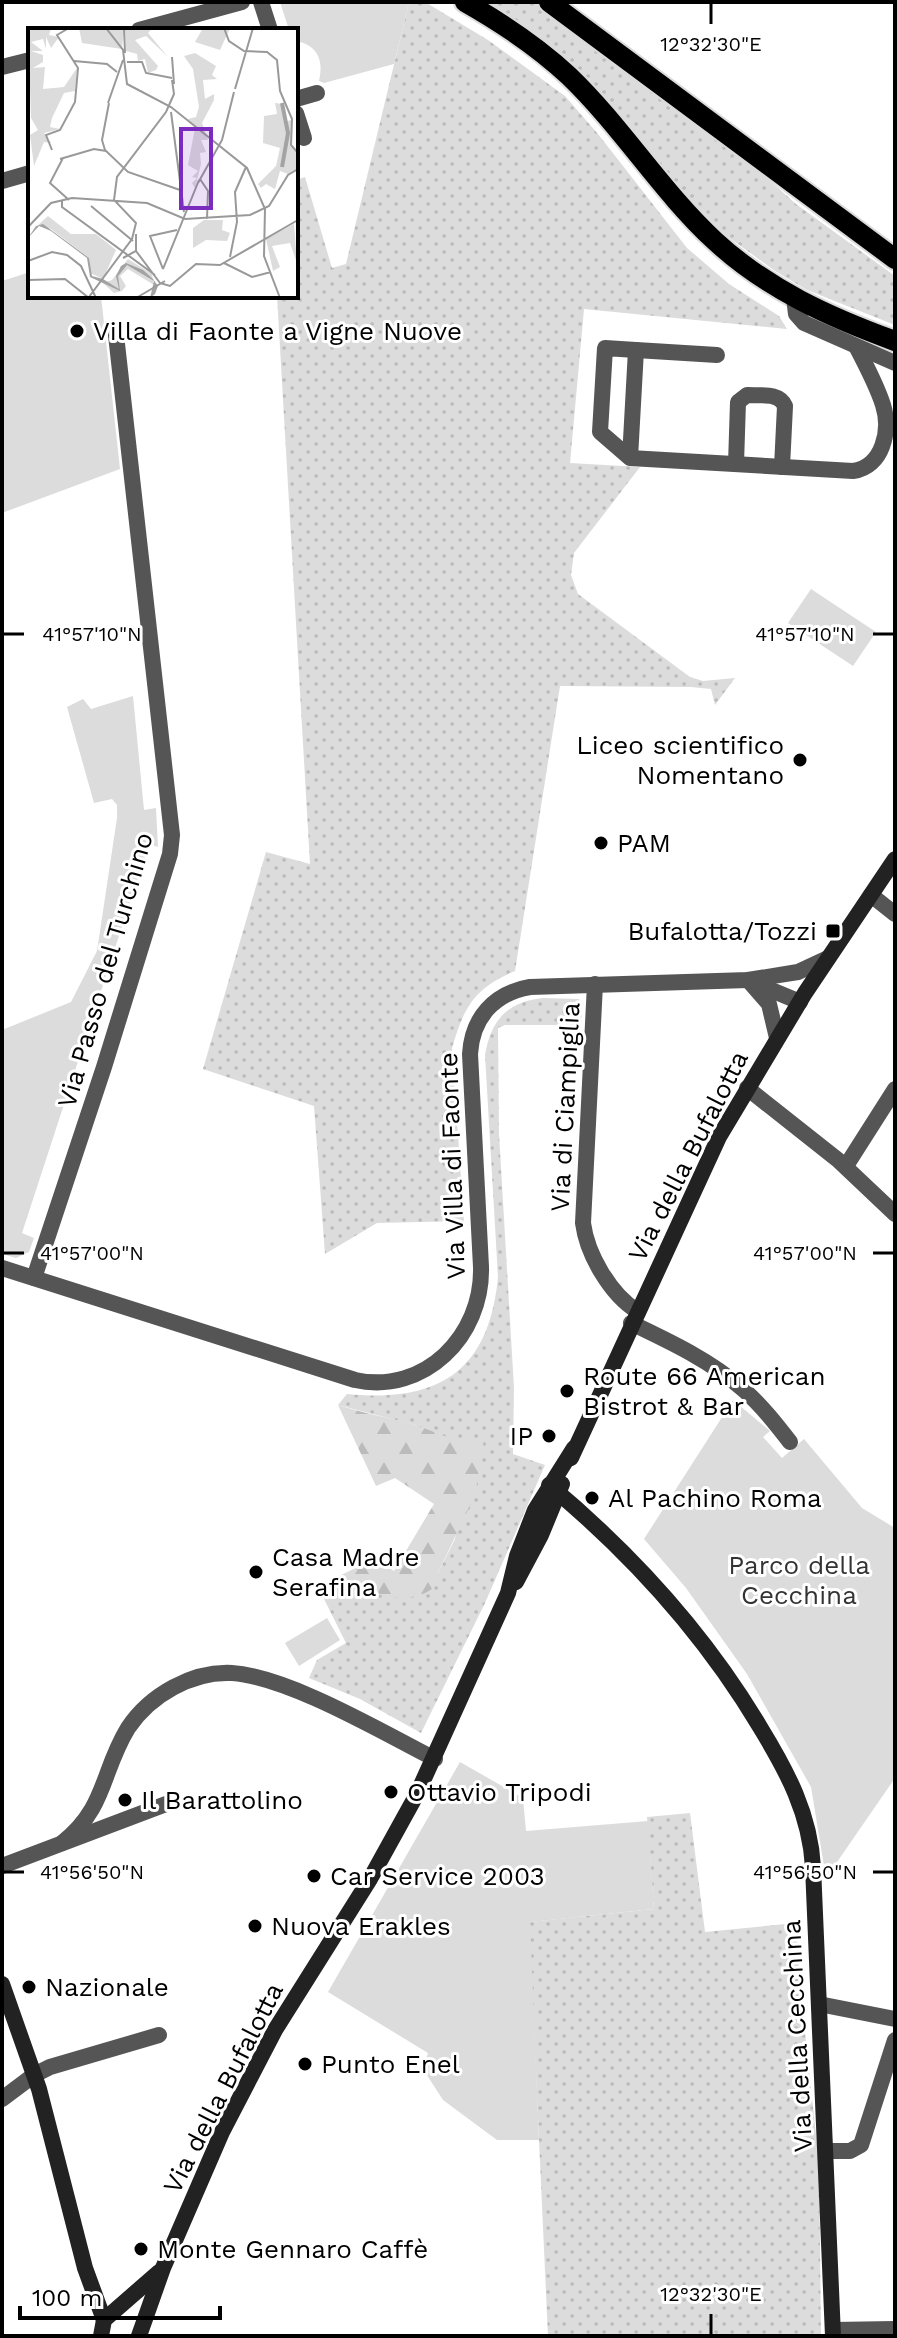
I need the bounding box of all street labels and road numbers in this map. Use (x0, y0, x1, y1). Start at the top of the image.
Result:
street label: Via Passo del Turchino (51, 829, 159, 1111)
street label: Via di Ciampiglia (545, 1001, 585, 1213)
street label: Via della Bufalotta (622, 1045, 754, 1266)
street label: Via Villa di Faonte (433, 1052, 471, 1280)
street label: Via della Cecchina (776, 1919, 818, 2153)
street label: Via della Bufalotta (157, 1977, 289, 2198)

